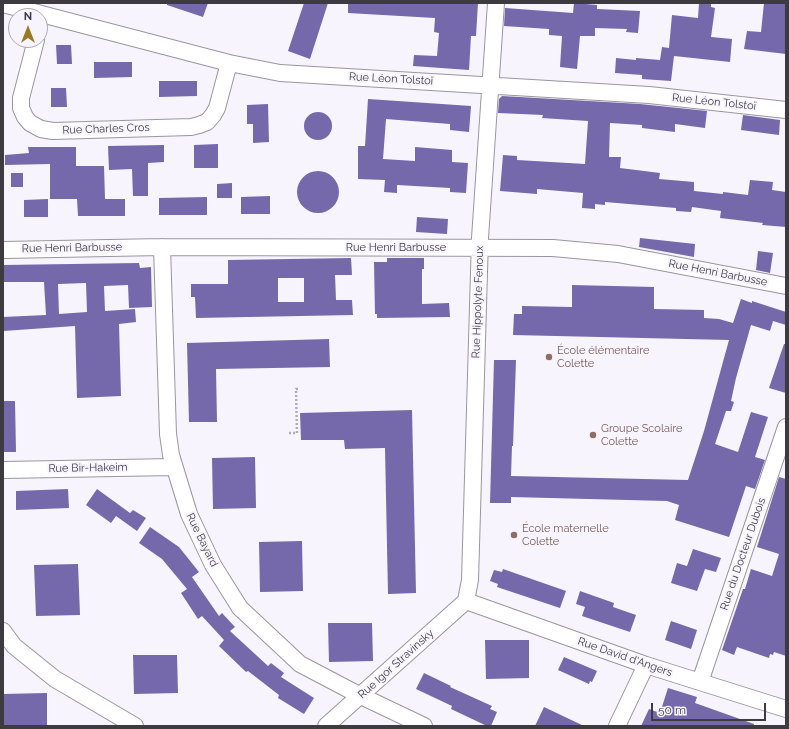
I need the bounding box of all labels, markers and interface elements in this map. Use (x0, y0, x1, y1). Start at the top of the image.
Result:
north arrow (8, 8, 48, 48)
text: N (24, 10, 32, 23)
street label: Rue Léon Tolstoï (349, 70, 433, 88)
street label: Rue Léon Tolstoï (671, 91, 757, 113)
street label: Rue Charles Cros (62, 121, 150, 137)
street label: Rue Henri Barbusse (22, 241, 122, 255)
street label: Rue Henri Barbusse (346, 241, 446, 255)
street label: Rue Hippolyte Fenoux (469, 245, 487, 359)
street label: Rue Henri Barbusse (667, 257, 769, 289)
place label: École élémentaire Colette (557, 344, 649, 370)
marker: École élémentaire Colette (544, 352, 554, 362)
place label: Groupe Scolaire Colette (601, 422, 682, 448)
marker: Groupe Scolaire Colette (588, 430, 598, 440)
street label: Rue Bir-Hakeim (48, 461, 128, 475)
street label: Rue du Docteur Dubois (718, 496, 768, 612)
street label: Rue Bayard (183, 511, 221, 569)
place label: École maternelle Colette (522, 522, 609, 548)
marker: École maternelle Colette (509, 530, 519, 540)
street label: Rue Igor Stravinsky (355, 627, 437, 701)
street label: Rue David d'Angers (576, 635, 674, 679)
scale bar (653, 695, 768, 721)
text: 50 m (658, 703, 686, 717)

